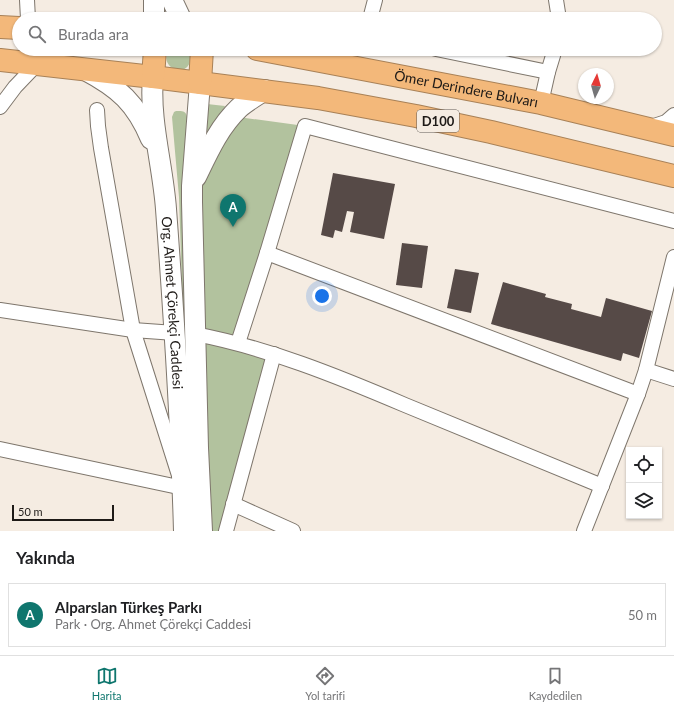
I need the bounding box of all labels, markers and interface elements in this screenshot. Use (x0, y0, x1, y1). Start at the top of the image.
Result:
search box (12, 12, 662, 56)
icon: search (26, 23, 48, 45)
text: Burada ara (58, 25, 129, 43)
street label: Ömer Derindere Bulvarı (393, 66, 540, 110)
north arrow (578, 68, 614, 104)
road number: D100 (417, 110, 459, 132)
pin: A (220, 194, 246, 227)
street label: Org. Ahmet Çörekçi Caddesi (159, 216, 187, 390)
your location (312, 286, 332, 306)
map controls (626, 447, 662, 519)
button: locate (626, 447, 662, 483)
button: layers (626, 483, 662, 519)
scale bar (12, 503, 114, 522)
text: 50 m (18, 505, 43, 518)
text: Yakında (16, 547, 75, 568)
text: Alparslan Türkeş Parkı (55, 598, 202, 616)
text: A (25, 607, 35, 623)
text: 50 m (628, 607, 657, 623)
text: Park · Org. Ahmet Çörekçi Caddesi (55, 616, 251, 632)
tab: Harita (92, 665, 122, 702)
tab: Yol tarifi (305, 665, 345, 702)
tab: Kaydedilen (529, 665, 582, 702)

